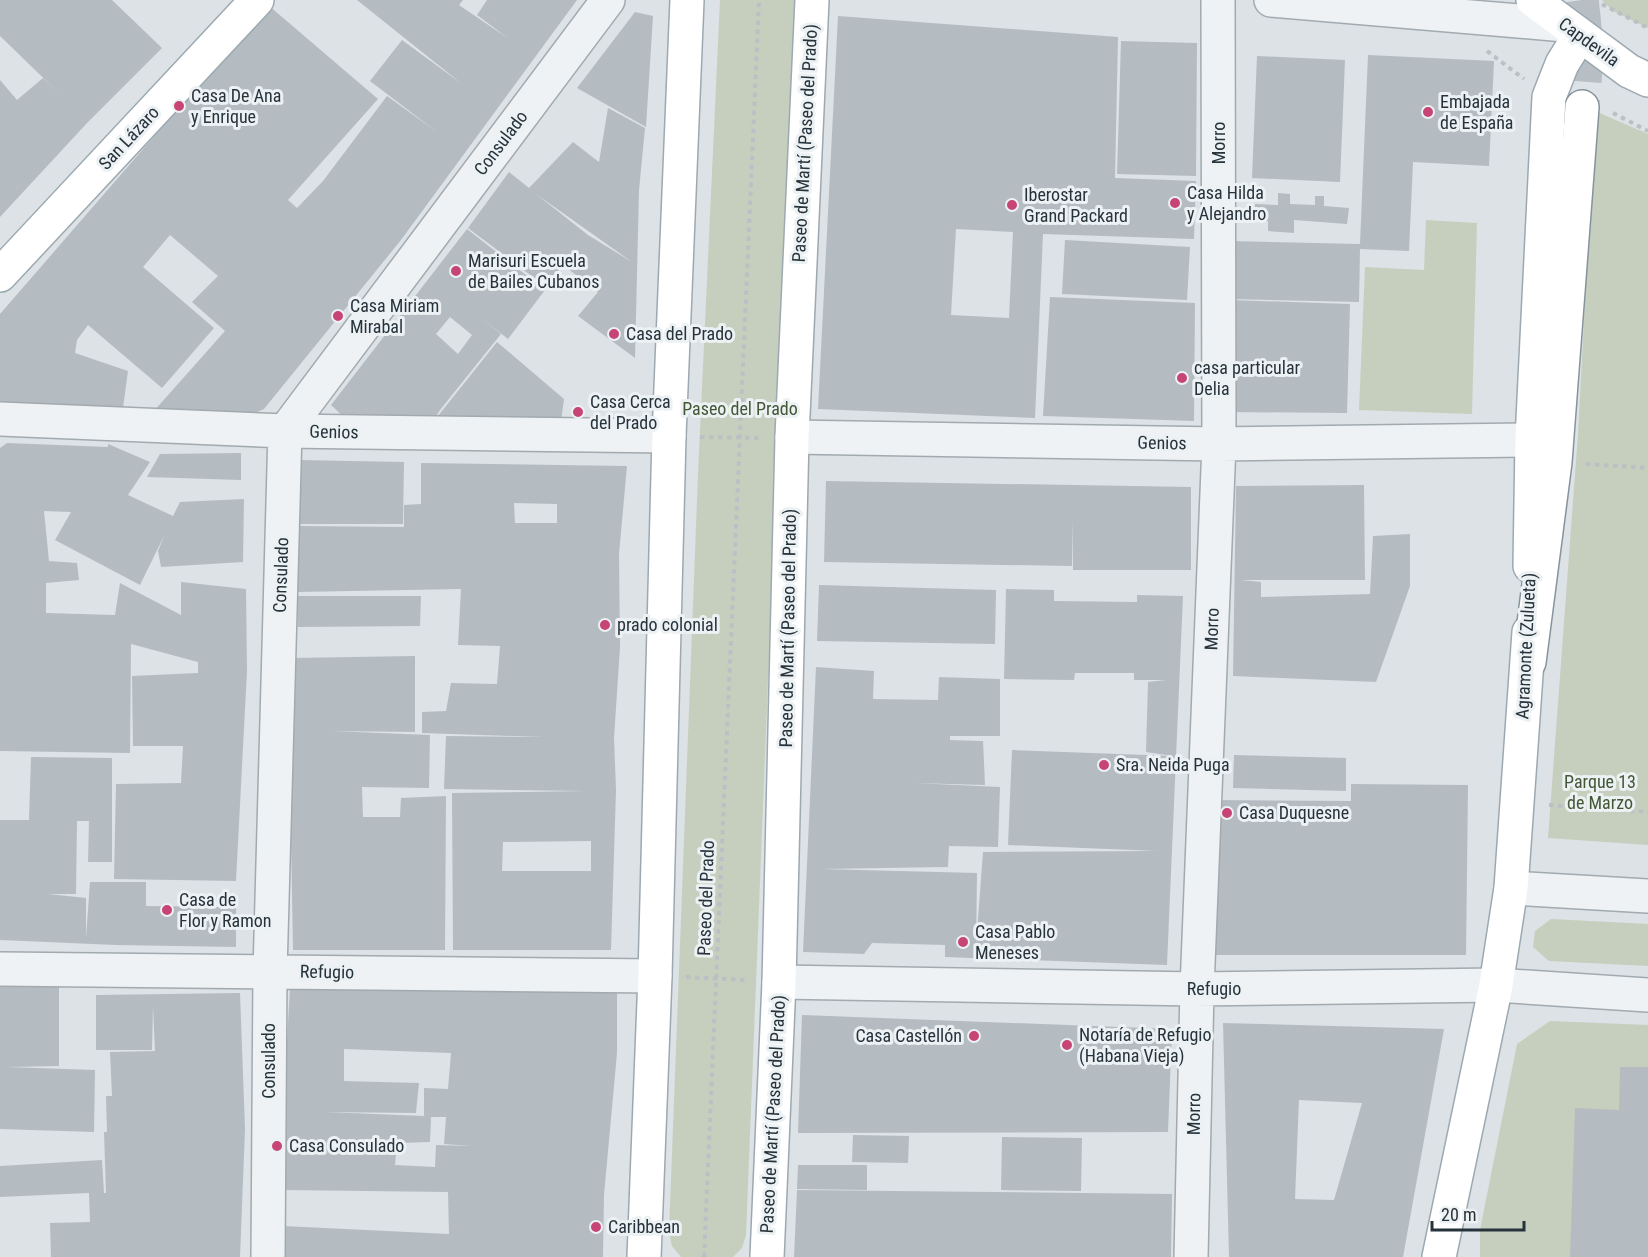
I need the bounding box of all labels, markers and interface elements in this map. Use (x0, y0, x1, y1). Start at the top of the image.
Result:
street label: Capdevila (1555, 13, 1624, 71)
street label: Paseo de Martí (Paseo del Prado) (788, 23, 822, 263)
place label: Casa De Ana y Enrique (191, 85, 281, 127)
place label: Embajada de España (1440, 91, 1514, 133)
marker: Casa De Ana y Enrique (172, 99, 186, 113)
street label: San Lázaro (94, 102, 163, 174)
marker: Embajada de España (1421, 105, 1435, 119)
street label: Consulado (469, 106, 532, 179)
street label: Morro (1208, 122, 1229, 164)
place label: Casa Hilda y Alejandro (1187, 182, 1266, 224)
place label: Iberostar Grand Packard (1024, 184, 1128, 226)
marker: Casa Hilda y Alejandro (1168, 196, 1182, 210)
marker: Iberostar Grand Packard (1005, 198, 1019, 212)
place label: Marisuri Escuela de Bailes Cubanos (468, 250, 599, 292)
marker: Marisuri Escuela de Bailes Cubanos (449, 264, 463, 278)
place label: Casa Miriam Mirabal (350, 295, 439, 337)
marker: Casa Miriam Mirabal (331, 309, 345, 323)
place label: Casa del Prado (626, 323, 733, 344)
marker: Casa del Prado (607, 327, 621, 341)
place label: casa particular Delia (1194, 357, 1301, 399)
marker: casa particular Delia (1175, 371, 1189, 385)
place label: Casa Cerca del Prado (590, 391, 671, 433)
park label: Paseo del Prado (682, 398, 798, 419)
marker: Casa Cerca del Prado (571, 405, 585, 419)
street label: Genios (309, 421, 359, 442)
street label: Genios (1137, 432, 1187, 453)
street label: Paseo de Martí (Paseo del Prado) (775, 508, 801, 748)
street label: Consulado (269, 537, 292, 613)
street label: Agramonte (Zulueta) (1511, 572, 1541, 720)
street label: Morro (1200, 607, 1223, 651)
place label: prado colonial (617, 614, 718, 635)
marker: prado colonial (598, 618, 612, 632)
place label: Sra. Neida Puga (1116, 754, 1230, 775)
marker: Sra. Neida Puga (1097, 758, 1111, 772)
park label: Parque 13 de Marzo (1564, 771, 1636, 813)
place label: Casa Duquesne (1239, 802, 1349, 823)
marker: Casa Duquesne (1220, 806, 1234, 820)
street label: Paseo del Prado (693, 840, 718, 956)
place label: Casa de Flor y Ramon (179, 889, 272, 931)
marker: Casa de Flor y Ramon (160, 903, 174, 917)
place label: Casa Pablo Meneses (975, 921, 1055, 963)
marker: Casa Pablo Meneses (956, 935, 970, 949)
street label: Refugio (300, 961, 354, 982)
street label: Refugio (1187, 978, 1241, 999)
street label: Paseo de Martí (Paseo del Prado) (756, 994, 790, 1234)
street label: Consulado (258, 1023, 279, 1099)
place label: Notaría de Refugio (Habana Vieja) (1079, 1024, 1212, 1067)
place label: Casa Castellón (855, 1025, 962, 1046)
marker: Casa Castellón (967, 1029, 981, 1043)
marker: Notaría de Refugio (Habana Vieja) (1060, 1038, 1074, 1052)
street label: Morro (1183, 1093, 1204, 1135)
place label: Casa Consulado (289, 1135, 404, 1156)
marker: Casa Consulado (270, 1139, 284, 1153)
scale bar (1432, 1194, 1524, 1232)
text: 20 m (1441, 1204, 1476, 1225)
place label: Caribbean (608, 1216, 680, 1237)
marker: Caribbean (589, 1220, 603, 1234)

